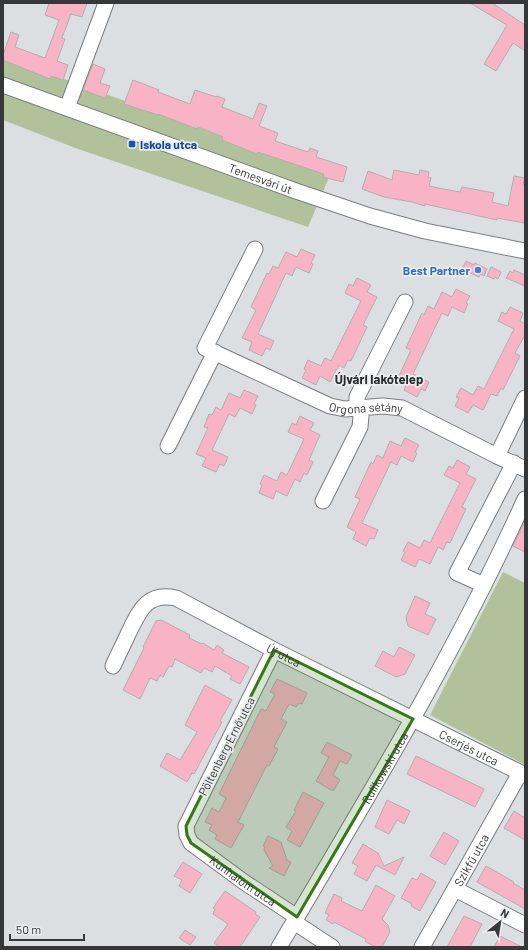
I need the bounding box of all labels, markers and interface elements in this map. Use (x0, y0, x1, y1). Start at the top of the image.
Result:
place label: Iskola utca (140, 137, 197, 151)
marker: Iskola utca (127, 139, 137, 149)
street label: Temesvári út (227, 160, 294, 196)
place label: Best Partner (403, 263, 470, 277)
marker: Best Partner (473, 265, 483, 275)
district label: Újvári lakótelep (335, 371, 423, 387)
street label: Orgona sétány (328, 399, 404, 416)
street label: Új utca (264, 640, 303, 669)
street label: Pöltenberg Ernő utca (195, 694, 257, 798)
street label: Cserjés utca (437, 727, 501, 768)
street label: Rulikowski utca (358, 729, 411, 806)
street label: Szikfű utca (451, 831, 491, 888)
street label: Kunhalom utca (207, 852, 279, 908)
north arrow (480, 902, 520, 942)
text: N (499, 905, 512, 920)
scale bar (10, 916, 84, 942)
text: 50 m (16, 922, 41, 936)

